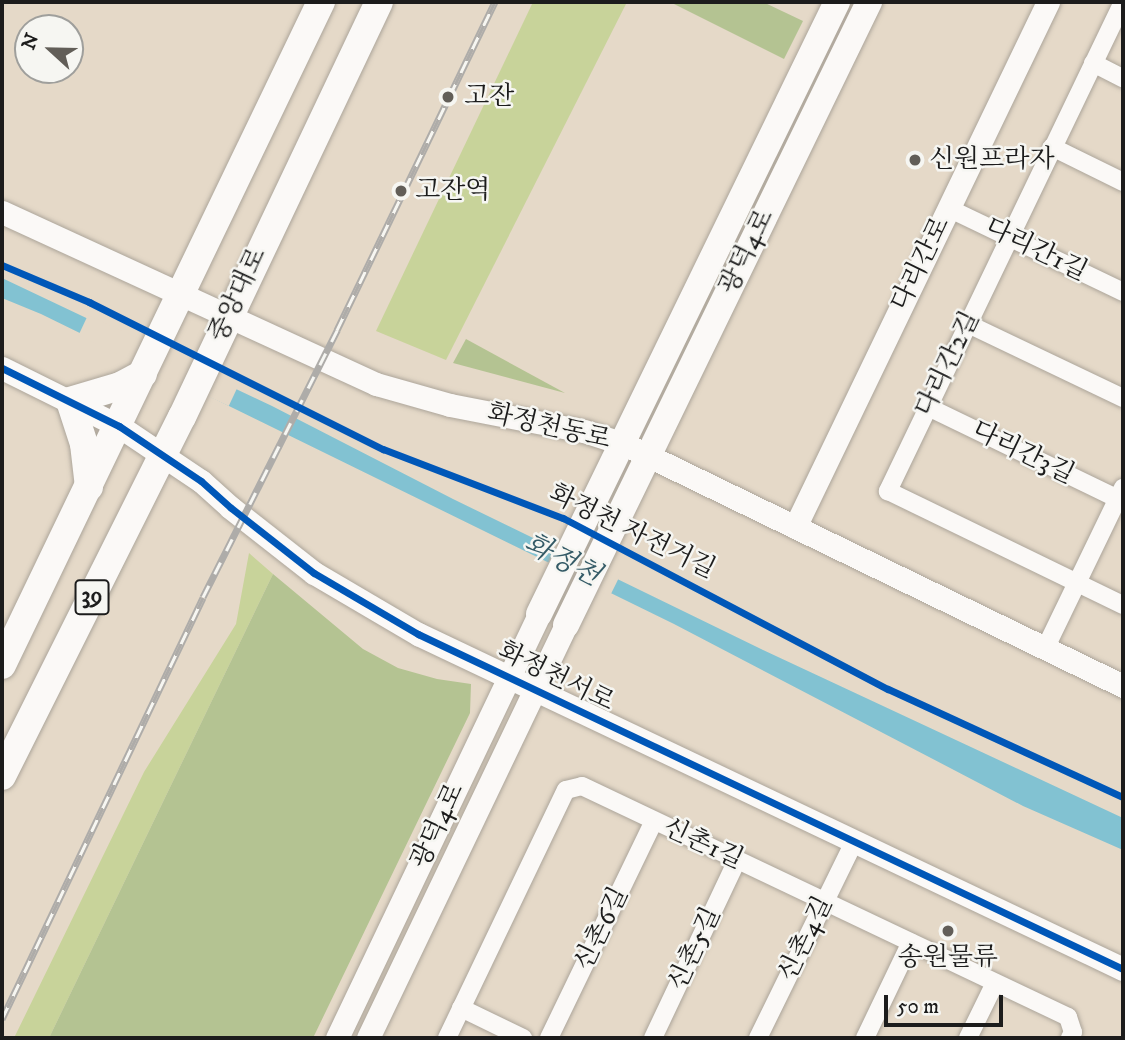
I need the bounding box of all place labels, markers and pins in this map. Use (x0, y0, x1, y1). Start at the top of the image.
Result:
place label: 고잔 (464, 81, 514, 113)
marker: 고잔 (438, 87, 458, 107)
place label: 신원프라자 (929, 144, 1055, 176)
marker: 신원프라자 (907, 152, 923, 168)
place label: 고잔역 (415, 175, 490, 207)
marker: 고잔역 (393, 183, 409, 199)
marker: 송원물류 (940, 923, 956, 939)
place label: 송원물류 (898, 942, 998, 974)

